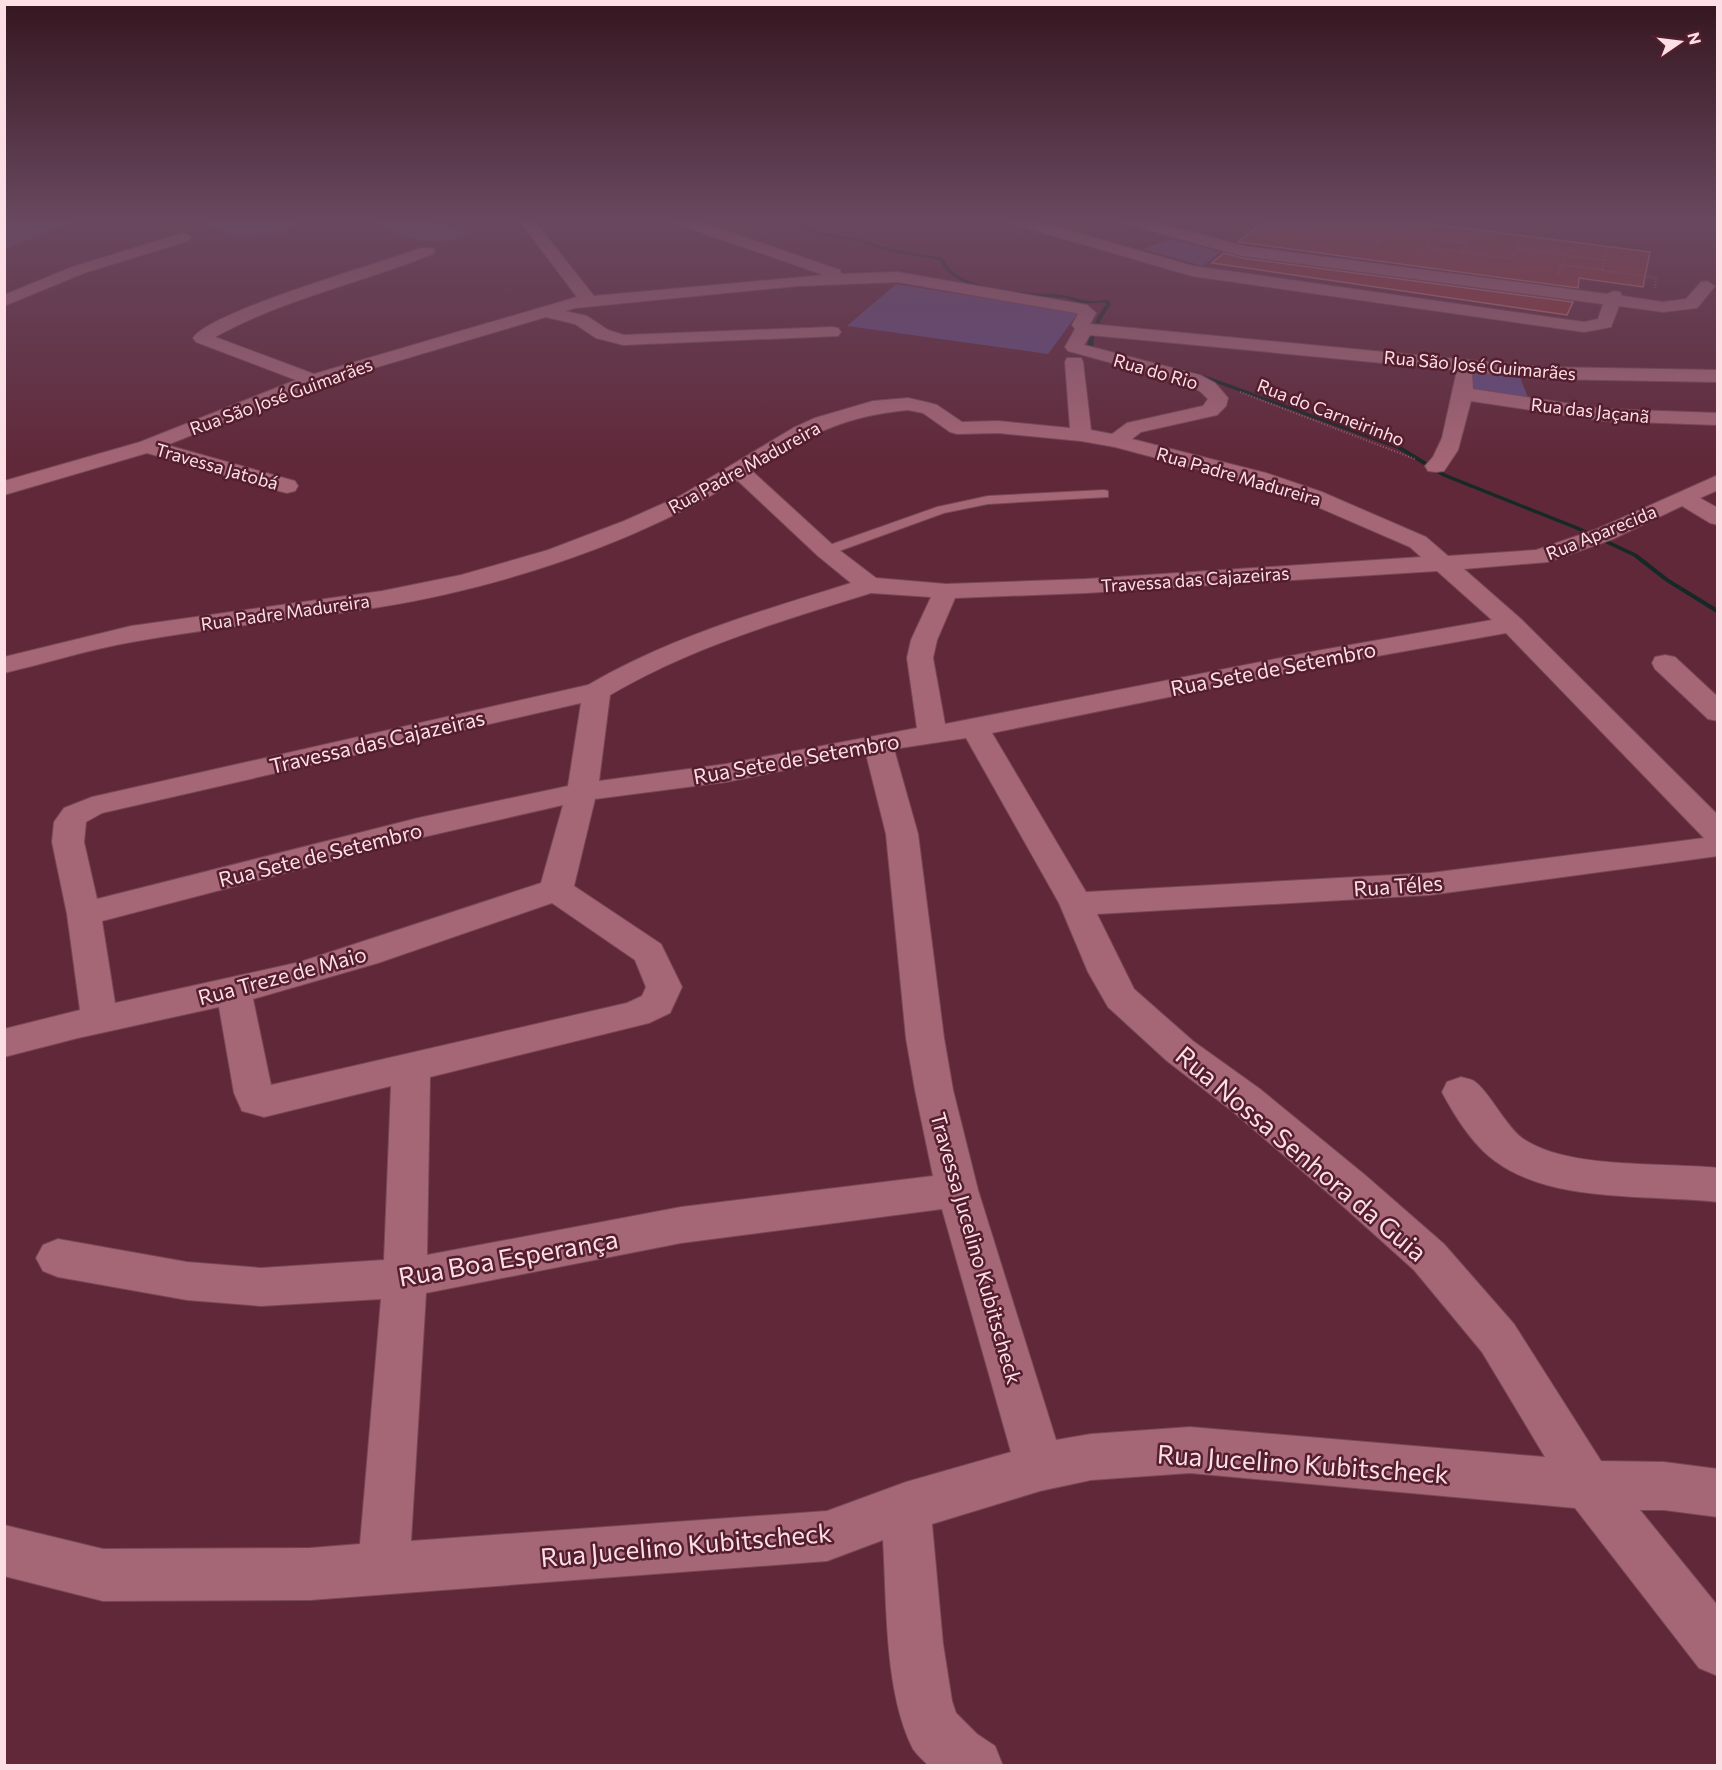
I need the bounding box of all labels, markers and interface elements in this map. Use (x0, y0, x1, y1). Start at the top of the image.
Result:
north arrow (1650, 12, 1710, 72)
text: N (1684, 30, 1706, 46)
street label: Rua São José Guimarães (1383, 346, 1577, 384)
street label: Rua do Rio (1111, 348, 1201, 394)
street label: Rua São José Guimarães (187, 353, 375, 439)
street label: Rua do Carneirinho (1254, 374, 1408, 450)
street label: Rua das Jaçanã (1530, 393, 1650, 427)
street label: Rua Padre Madureira (664, 416, 824, 518)
street label: Travessa Jatobá (153, 438, 281, 494)
street label: Rua Padre Madureira (1154, 442, 1324, 510)
street label: Rua Aparecida (1543, 500, 1659, 564)
street label: Travessa das Cajazeiras (1100, 561, 1290, 597)
street label: Rua Padre Madureira (199, 589, 371, 635)
street label: Rua Sete de Setembro (1168, 636, 1378, 700)
street label: Travessa das Cajazeiras (267, 704, 487, 778)
street label: Rua Sete de Setembro (691, 728, 901, 788)
street label: Rua Sete de Setembro (216, 817, 424, 891)
street label: Rua Téles (1352, 869, 1444, 901)
street label: Rua Treze de Maio (195, 941, 369, 1009)
street label: Rua Nossa Senhora da Guia (1170, 1039, 1434, 1267)
street label: Travessa Jucelino Kubitscheck (926, 1109, 1028, 1387)
street label: Rua Boa Esperança (396, 1222, 620, 1292)
street label: Rua Jucelino Kubitscheck (1156, 1437, 1450, 1489)
street label: Rua Jucelino Kubitscheck (539, 1516, 833, 1572)

